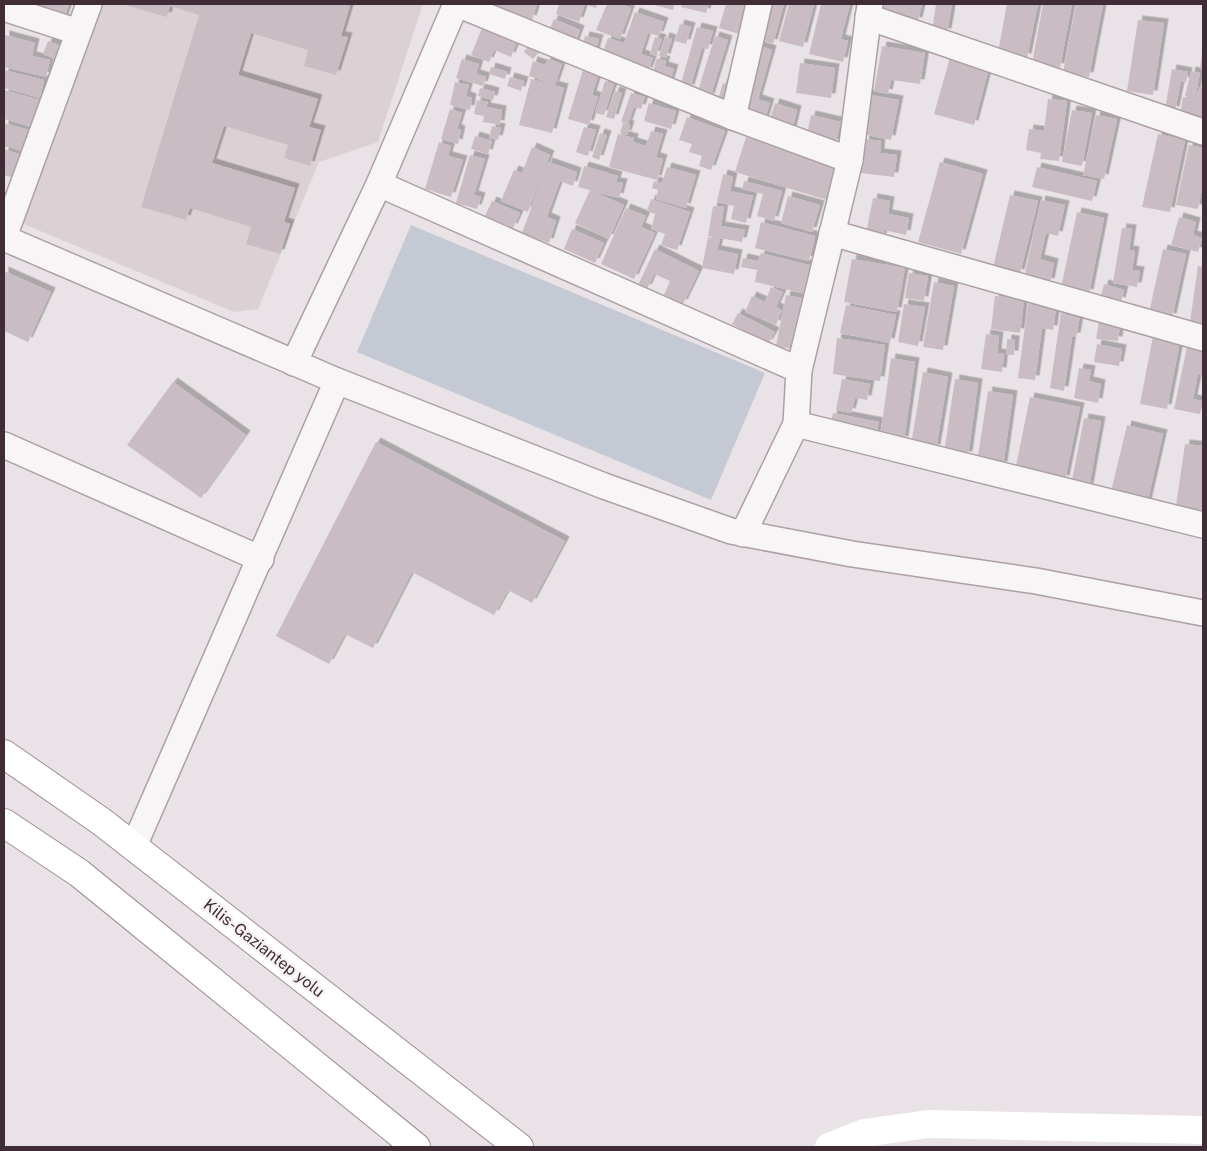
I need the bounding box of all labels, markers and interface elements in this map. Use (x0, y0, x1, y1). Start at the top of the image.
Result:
street label: Kilis-Gaziantep yolu (200, 895, 328, 1001)

